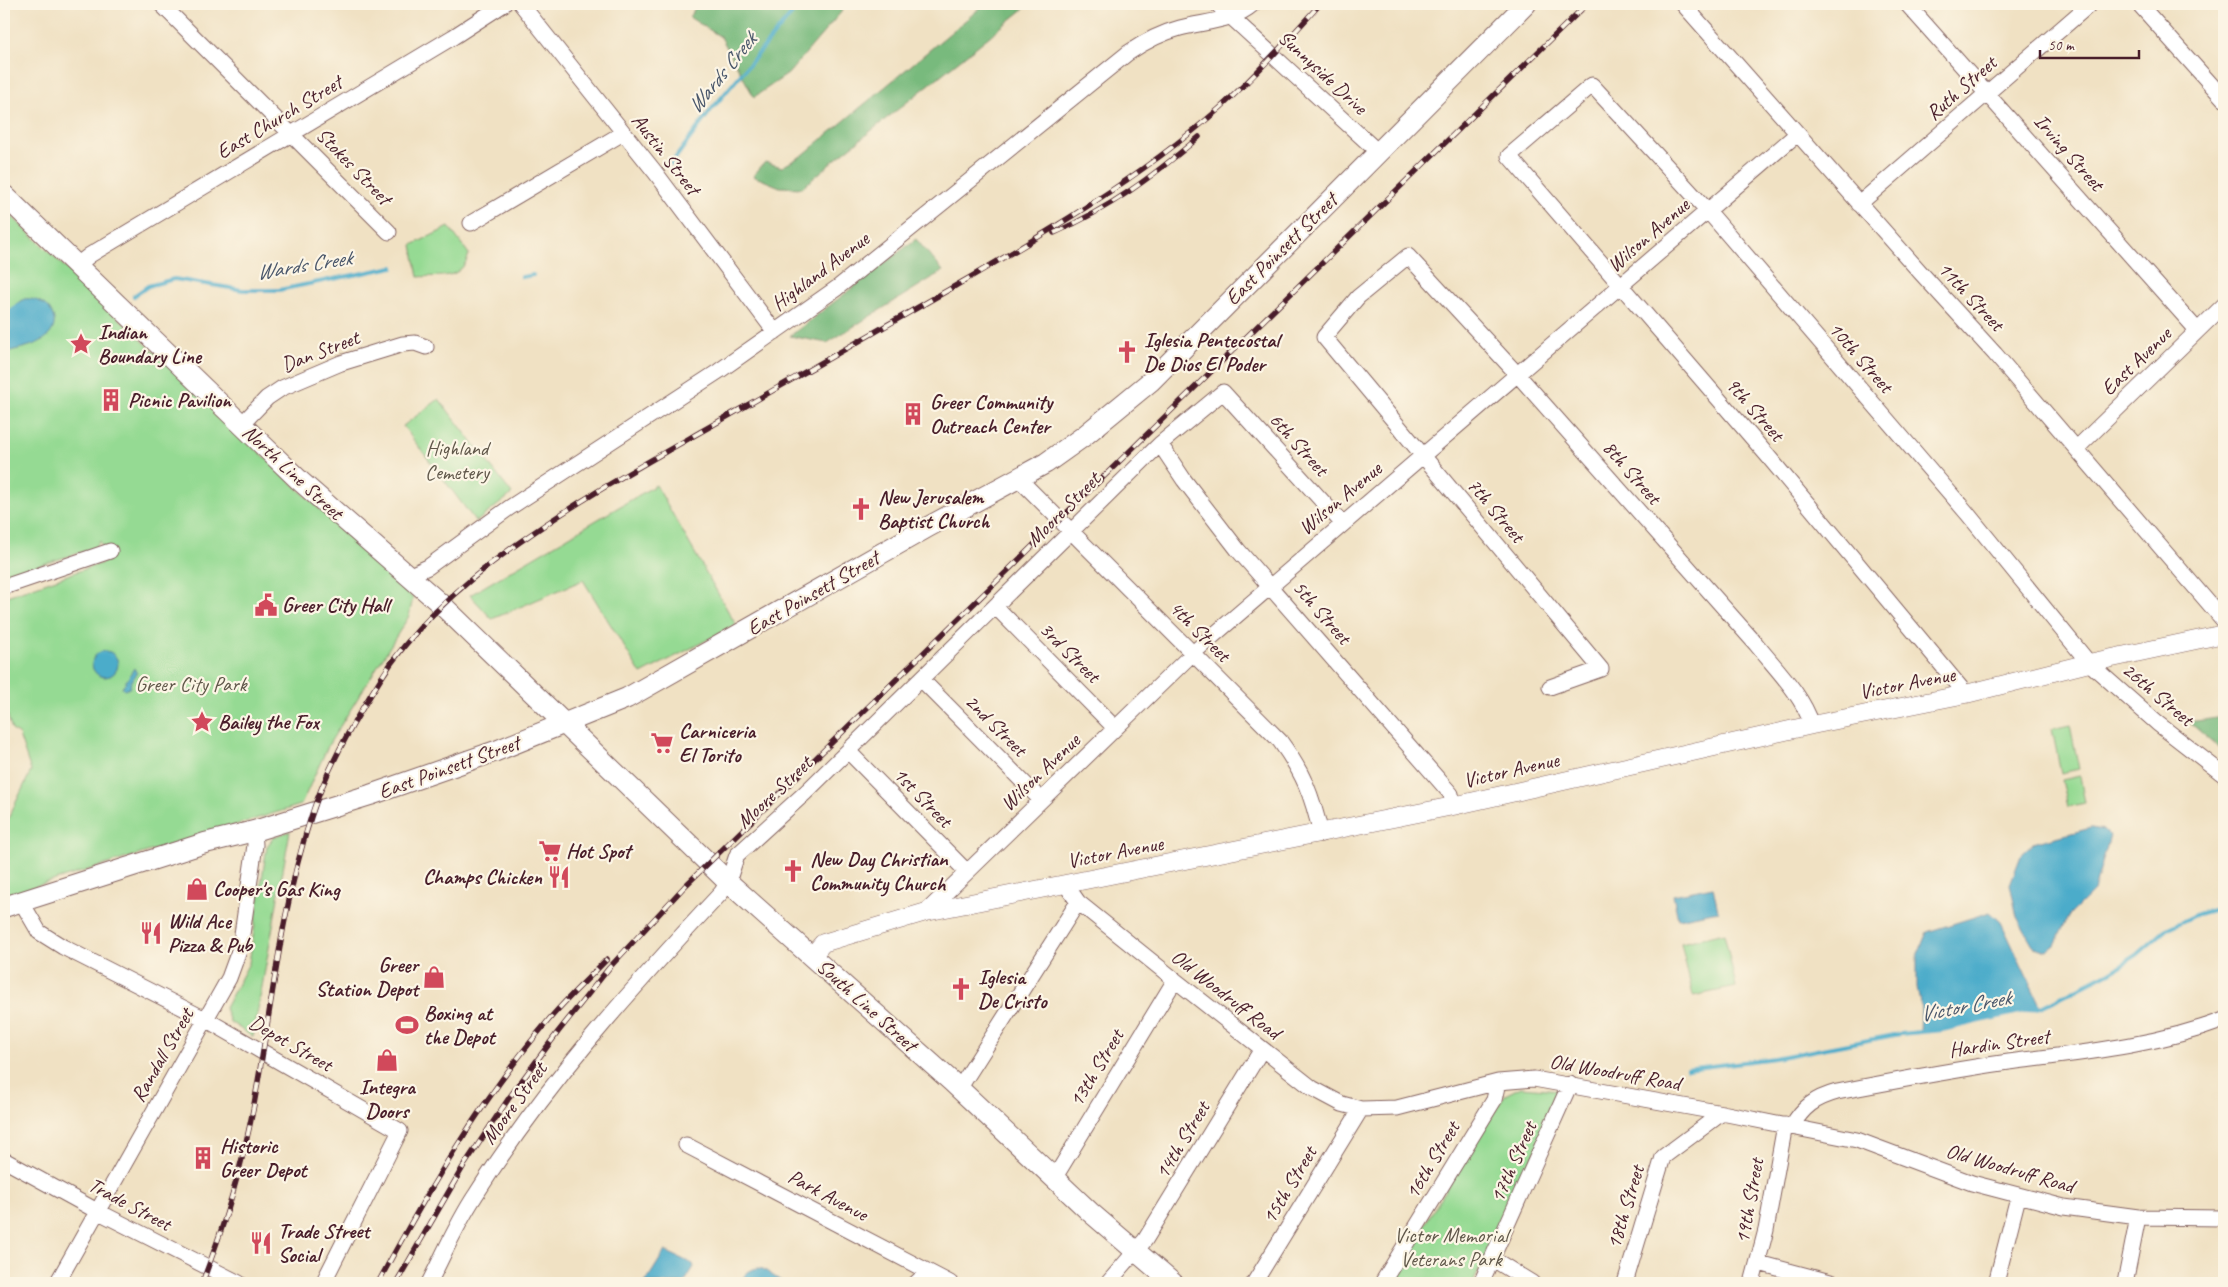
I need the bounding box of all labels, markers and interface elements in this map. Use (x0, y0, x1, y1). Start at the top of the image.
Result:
water label: Wards Creek (681, 24, 765, 119)
street label: Sunnyside Drive (1273, 24, 1374, 121)
scale bar (2040, 28, 2139, 60)
text: 50 m (2048, 36, 2075, 55)
street label: Ruth Street (1920, 49, 2003, 126)
street label: East Church Street (211, 68, 349, 165)
street label: Austin Street (626, 108, 708, 202)
street label: Irving Street (2028, 108, 2111, 198)
street label: Stokes Street (311, 122, 399, 212)
street label: East Poinsett Street (1219, 185, 1345, 311)
street label: Wilson Avenue (1602, 191, 1695, 278)
street label: Highland Avenue (766, 225, 875, 316)
water label: Wards Creek (255, 243, 357, 286)
street label: 11th Street (1932, 256, 2011, 338)
street label: 10th Street (1823, 316, 1900, 399)
place label: Indian Boundary Line (98, 319, 203, 369)
street label: East Avenue (2095, 320, 2178, 401)
street label: Dan Street (277, 324, 364, 378)
place label: Iglesia Pentecostal De Dios El Poder (1144, 327, 1283, 377)
place icon: Indian Boundary Line (68, 331, 94, 357)
church icon: Iglesia Pentecostal De Dios El Poder (1114, 339, 1140, 365)
street label: 9th Street (1720, 372, 1791, 448)
building icon: Picnic Pavilion (98, 387, 124, 413)
place label: Picnic Pavilion (128, 387, 232, 413)
place label: Greer Community Outreach Center (930, 389, 1054, 439)
building icon: Greer Community Outreach Center (900, 401, 926, 427)
street label: 6th Street (1264, 407, 1336, 483)
street label: North Line Street (237, 419, 350, 527)
park label: Highland Cemetery (425, 435, 492, 485)
street label: 8th Street (1597, 435, 1668, 511)
street label: Wilson Avenue (1293, 455, 1388, 540)
street label: Moore Street (1020, 465, 1107, 552)
street label: 7th Street (1462, 472, 1532, 549)
place label: New Jerusalem Baptist Church (878, 484, 990, 534)
church icon: New Jerusalem Baptist Church (848, 496, 874, 522)
street label: East Poinsett Street (742, 543, 886, 641)
street label: 5th Street (1287, 575, 1358, 651)
public building icon: Greer City Hall (253, 592, 279, 618)
place label: Greer City Hall (282, 592, 393, 618)
street label: 4th Street (1164, 595, 1238, 669)
street label: 3rd Street (1034, 616, 1107, 689)
street label: 26th Street (2117, 656, 2201, 733)
street label: Victor Avenue (1857, 661, 1958, 705)
park label: Greer City Park (135, 671, 248, 697)
street label: 2nd Street (959, 688, 1034, 763)
place icon: Bailey the Fox (189, 709, 215, 735)
place label: Bailey the Fox (218, 709, 320, 736)
place label: Carniceria El Torito (679, 718, 757, 768)
street label: Wilson Avenue (995, 727, 1086, 816)
street label: East Poinsett Street (375, 728, 526, 805)
supermarket icon: Carniceria El Torito (649, 730, 675, 756)
street label: Victor Avenue (1461, 746, 1562, 794)
street label: Moore Street (730, 749, 819, 834)
street label: 1st Street (888, 761, 959, 834)
street label: Victor Avenue (1065, 830, 1166, 874)
supermarket icon: Hot Spot (537, 838, 563, 864)
place label: Hot Spot (566, 838, 634, 864)
place label: New Day Christian Community Church (810, 846, 949, 897)
church icon: New Day Christian Community Church (780, 858, 806, 884)
place label: Champs Chicken (423, 864, 542, 890)
restaurant icon: Champs Chicken (546, 864, 572, 890)
shop icon: Cooper's Gas King (184, 876, 210, 902)
place label: Cooper's Gas King (213, 876, 341, 902)
place label: Wild Ace Pizza & Pub (168, 908, 254, 958)
restaurant icon: Wild Ace Pizza & Pub (138, 920, 164, 946)
street label: Old Woodruff Road (1166, 943, 1289, 1047)
place label: Greer Station Depot (315, 952, 421, 1002)
street label: South Line Street (812, 953, 925, 1059)
shop icon: Greer Station Depot (421, 964, 447, 990)
place label: Iglesia De Cristo (978, 964, 1048, 1014)
church icon: Iglesia De Cristo (948, 976, 974, 1002)
water label: Victor Creek (1917, 983, 2017, 1028)
place label: Boxing at the Depot (424, 1000, 497, 1050)
street label: Randall Street (125, 1002, 200, 1106)
street label: Depot Street (245, 1009, 339, 1078)
sports icon: Boxing at the Depot (394, 1012, 420, 1038)
street label: 13th Street (1063, 1023, 1130, 1111)
street label: Hardin Street (1947, 1023, 2054, 1063)
shop icon: Integra Doors (374, 1047, 400, 1073)
street label: Old Woodruff Road (1548, 1048, 1686, 1097)
street label: Moore Street (476, 1055, 554, 1149)
place label: Integra Doors (359, 1074, 416, 1124)
street label: 14th Street (1149, 1095, 1216, 1183)
street label: 16th Street (1399, 1115, 1466, 1203)
street label: 17th Street (1484, 1116, 1543, 1206)
place label: Historic Greer Depot (220, 1133, 308, 1183)
street label: Old Woodruff Road (1943, 1137, 2081, 1200)
street label: 15th Street (1256, 1140, 1323, 1228)
building icon: Historic Greer Depot (190, 1145, 216, 1171)
street label: 19th Street (1729, 1154, 1770, 1246)
street label: 18th Street (1600, 1160, 1651, 1252)
street label: Park Avenue (784, 1163, 874, 1228)
street label: Trade Street (84, 1171, 178, 1238)
place label: Trade Street Social (278, 1218, 372, 1268)
park label: Victor Memorial Veterans Park (1394, 1222, 1511, 1272)
restaurant icon: Trade Street Social (248, 1230, 274, 1256)

